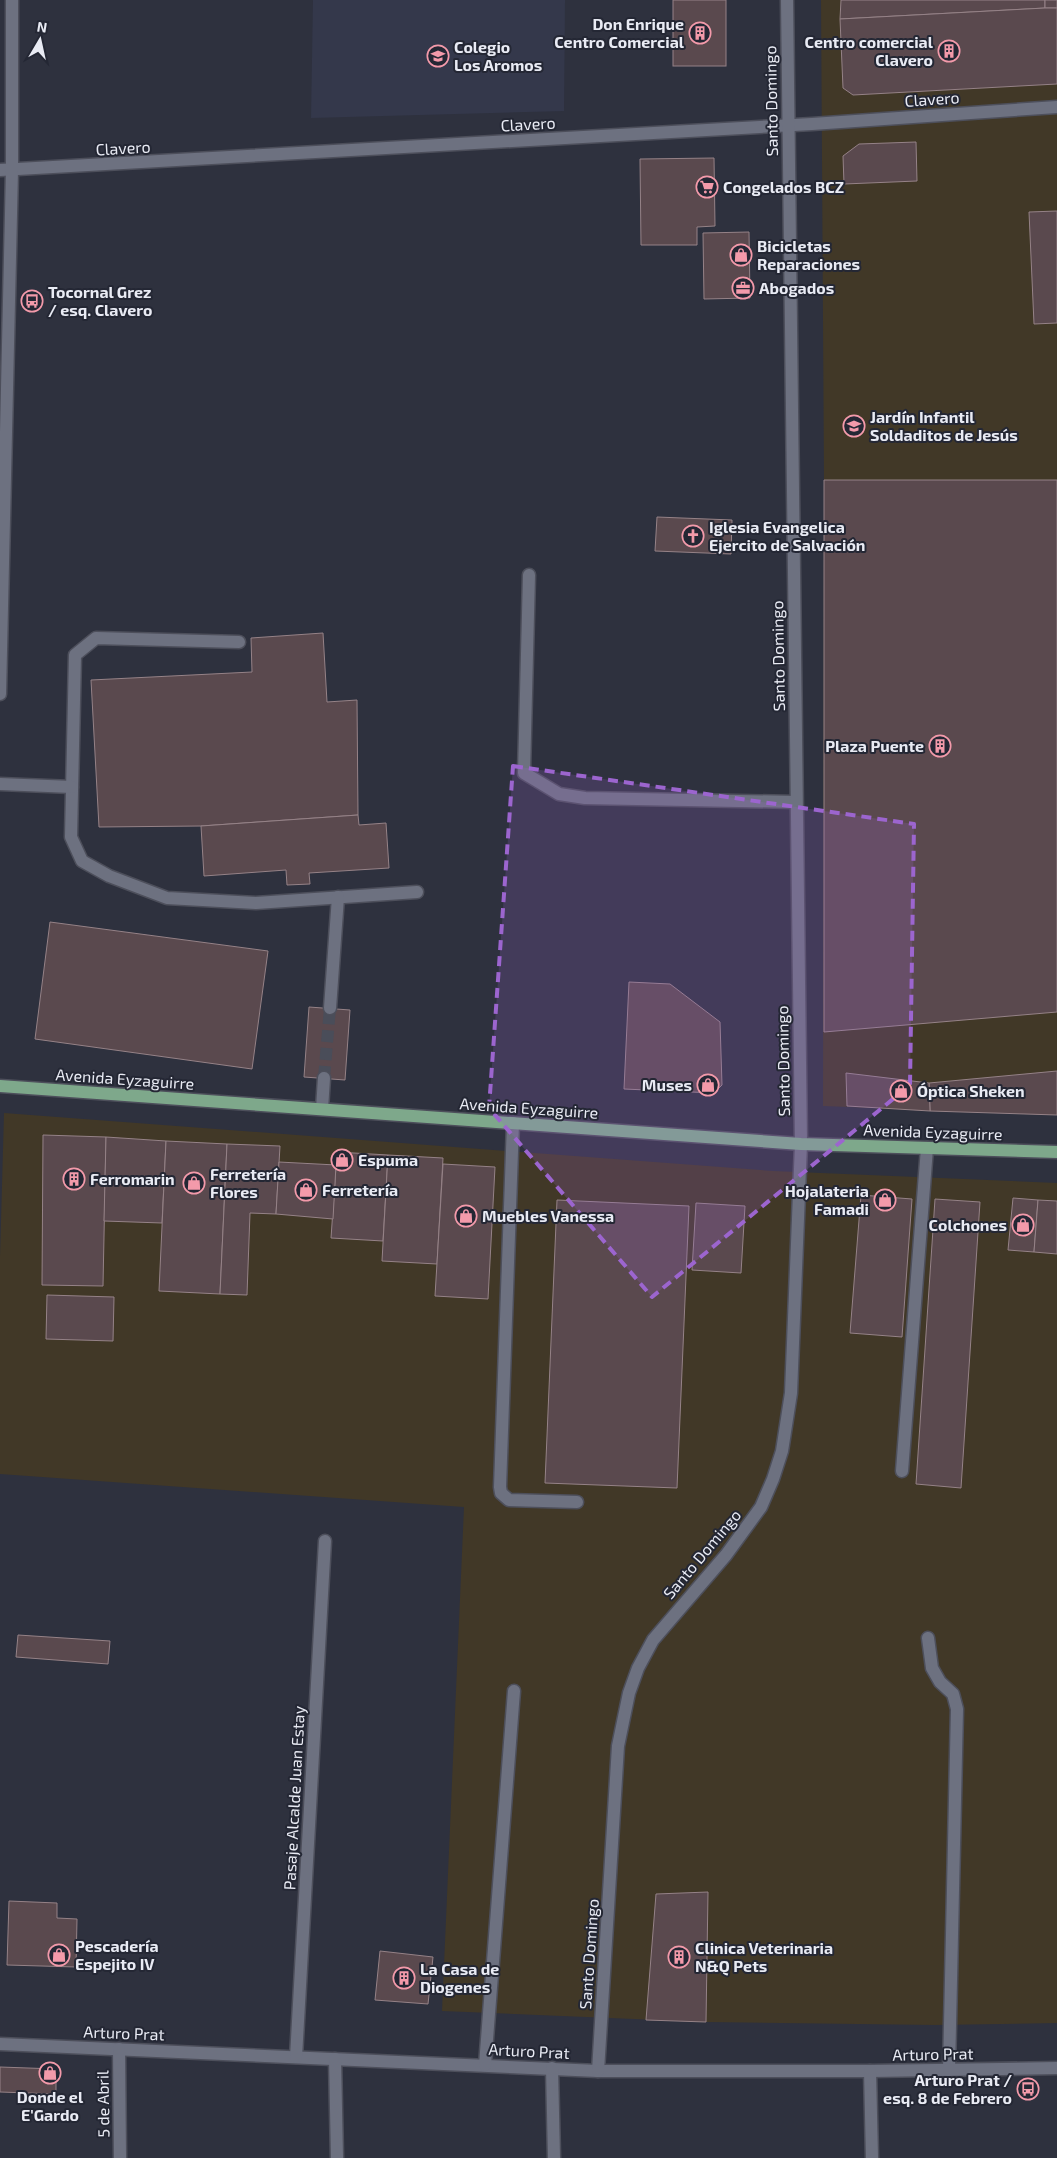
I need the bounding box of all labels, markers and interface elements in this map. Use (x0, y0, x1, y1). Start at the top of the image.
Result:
place label: Don Enrique Centro Comercial (554, 14, 685, 51)
north arrow (15, 15, 65, 65)
text: N (36, 17, 48, 36)
building icon: Don Enrique Centro Comercial (688, 21, 712, 45)
place label: Centro comercial Clavero (805, 32, 934, 69)
place label: Colegio Los Aromos (454, 37, 542, 74)
building icon: Centro comercial Clavero (937, 39, 961, 63)
school or university icon: Colegio Los Aromos (426, 44, 450, 68)
street label: Santo Domingo (760, 45, 781, 157)
street label: Clavero (904, 87, 960, 110)
street label: Clavero (500, 113, 556, 134)
street label: Clavero (95, 137, 151, 158)
supermarket icon: Congelados BCZ (695, 175, 719, 199)
place label: Congelados BCZ (723, 177, 844, 196)
place label: Bicicletas Reparaciones (757, 236, 860, 273)
shop icon: Bicicletas Reparaciones (729, 243, 753, 267)
office icon: Abogados (731, 276, 755, 300)
place label: Abogados (759, 278, 834, 297)
place label: Tocornal Grez / esq. Clavero (48, 282, 152, 319)
bus stop icon: Tocornal Grez / esq. Clavero (20, 289, 44, 313)
place label: Jardín Infantil Soldaditos de Jesús (870, 407, 1018, 444)
school or university icon: Jardín Infantil Soldaditos de Jesús (842, 414, 866, 438)
place label: Iglesia Evangelica Ejercito de Salvación (709, 517, 865, 554)
church icon: Iglesia Evangelica Ejercito de Salvación (681, 524, 705, 548)
street label: Santo Domingo (767, 600, 788, 712)
building icon: Plaza Puente (928, 734, 952, 758)
place label: Plaza Puente (825, 736, 924, 755)
street label: Santo Domingo (772, 1005, 793, 1117)
street label: Avenida Eyzaguirre (55, 1064, 195, 1093)
shop icon: Muses (696, 1073, 720, 1097)
place label: Muses (642, 1075, 692, 1094)
shop icon: Óptica Sheken (889, 1079, 913, 1103)
place label: Óptica Sheken (917, 1081, 1025, 1100)
street label: Avenida Eyzaguirre (459, 1093, 599, 1122)
street label: Avenida Eyzaguirre (863, 1120, 1003, 1143)
shop icon: Espuma (330, 1148, 354, 1172)
place label: Espuma (358, 1150, 418, 1169)
place label: Ferretería Flores (210, 1164, 286, 1201)
building icon: Ferromarin (62, 1167, 86, 1191)
place label: Ferromarin (90, 1169, 175, 1188)
shop icon: Ferretería Flores (182, 1171, 206, 1195)
shop icon: Ferretería (294, 1178, 318, 1202)
place label: Ferretería (322, 1180, 398, 1199)
place label: Hojalateria Famadi (785, 1181, 869, 1218)
shop icon: Hojalateria Famadi (873, 1188, 897, 1212)
shop icon: Muebles Vanessa (454, 1204, 478, 1228)
place label: Muebles Vanessa (482, 1206, 614, 1225)
shop icon: Colchones (1011, 1213, 1035, 1237)
place label: Colchones (929, 1215, 1007, 1234)
street label: Santo Domingo (659, 1505, 744, 1602)
street label: Pasaje Alcalde Juan Estay (279, 1705, 309, 1891)
street label: Santo Domingo (575, 1898, 602, 2010)
place label: Pescadería Espejito IV (75, 1936, 159, 1973)
place label: Clinica Veterinaria N&Q Pets (695, 1938, 833, 1976)
shop icon: Pescadería Espejito IV (47, 1943, 71, 1967)
building icon: Clinica Veterinaria N&Q Pets (667, 1945, 691, 1969)
place label: La Casa de Diogenes (420, 1959, 499, 1996)
building icon: La Casa de Diogenes (392, 1966, 416, 1990)
street label: Arturo Prat (83, 2022, 165, 2043)
street label: Arturo Prat (488, 2039, 570, 2062)
street label: Arturo Prat (892, 2043, 974, 2064)
shop icon: Donde el E'Gardo (38, 2061, 62, 2085)
street label: 5 de Abril (92, 2070, 113, 2138)
place label: Arturo Prat / esq. 8 de Febrero (883, 2070, 1012, 2107)
bus stop icon: Arturo Prat / esq. 8 de Febrero (1016, 2077, 1040, 2101)
place label: Donde el E'Gardo (17, 2087, 84, 2124)

